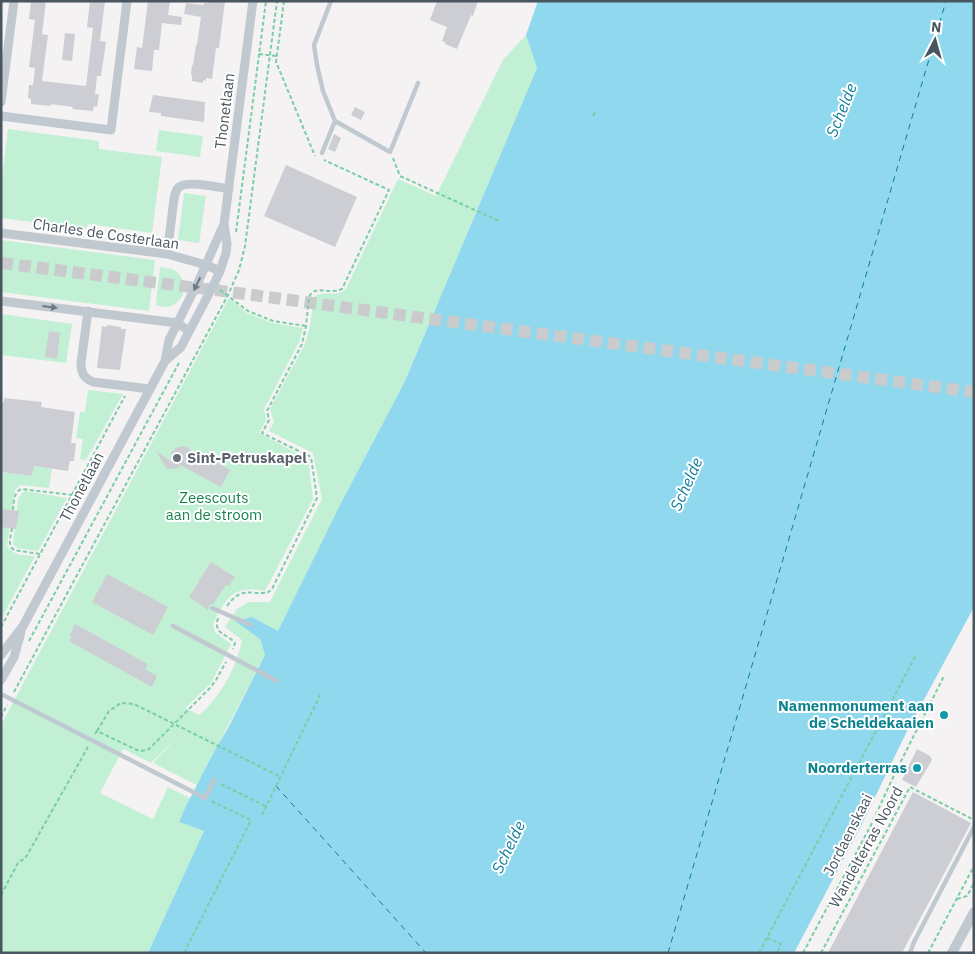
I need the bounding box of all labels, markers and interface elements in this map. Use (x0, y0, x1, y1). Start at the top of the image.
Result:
north arrow (910, 15, 960, 65)
text: N (930, 18, 942, 37)
street label: Thonetlaan (210, 72, 239, 150)
water label: Schelde (821, 80, 861, 140)
street label: Charles de Costerlaan (32, 214, 180, 253)
one-way arrow (193, 277, 201, 291)
one-way arrow (42, 303, 58, 311)
place label: Sint-Petruskapel (187, 448, 307, 467)
street label: Thonetlaan (55, 449, 108, 525)
marker: Sint-Petruskapel (171, 452, 183, 464)
water label: Schelde (665, 454, 707, 514)
park label: Zeescouts aan de stroom (166, 488, 262, 524)
place label: Namenmonument aan de Scheldekaaien (778, 696, 934, 732)
marker: Namenmonument aan de Scheldekaaien (938, 709, 950, 721)
place label: Noorderterras (807, 758, 907, 777)
marker: Noorderterras (911, 762, 923, 774)
street label: Wandelterras Noord (824, 783, 907, 911)
street label: Jordaenskaai (819, 790, 876, 879)
water label: Schelde (487, 817, 529, 877)

